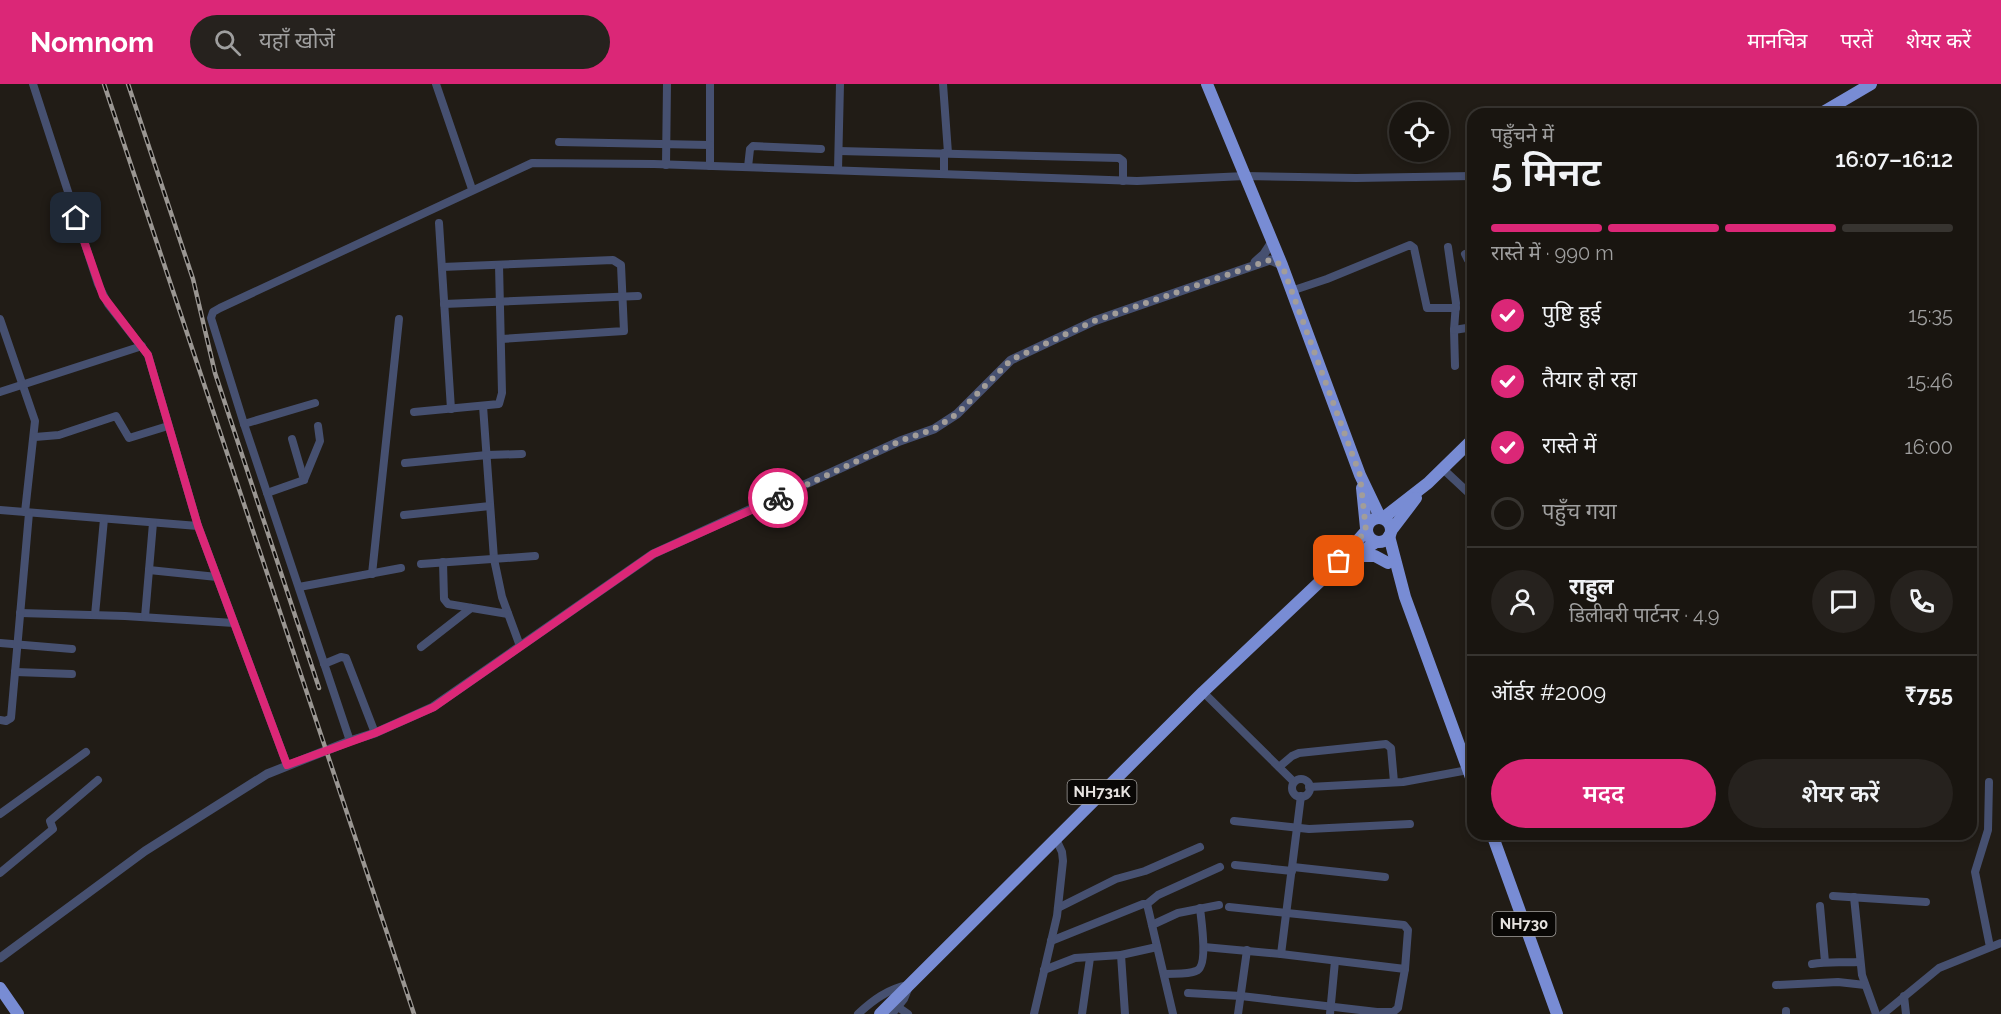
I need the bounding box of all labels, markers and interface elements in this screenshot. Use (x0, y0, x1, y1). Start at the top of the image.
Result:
search box (190, 15, 610, 69)
text: Nomnom (30, 26, 154, 59)
icon: search (211, 26, 244, 59)
text: यहाँ खोजें (259, 27, 335, 53)
text: मानचित्र (1747, 28, 1807, 53)
text: परतें (1840, 28, 1873, 53)
text: शेयर करें (1906, 28, 1971, 53)
map controls (1389, 102, 1449, 162)
button: locate (1389, 102, 1449, 162)
text: पहुँचने में (1491, 123, 1554, 147)
text: 16:07–16:12 (1835, 146, 1953, 172)
text: 5 मिनट (1491, 149, 1601, 195)
pin (50, 192, 101, 243)
icon: home (59, 201, 92, 234)
text: रास्ते में · 990 m (1491, 241, 1614, 265)
icon: check (1491, 299, 1524, 332)
text: पुष्टि हुई (1542, 300, 1601, 326)
text: 15:35 (1908, 303, 1953, 327)
icon: check (1491, 365, 1524, 398)
text: तैयार हो रहा (1542, 366, 1637, 392)
text: 15:46 (1907, 369, 1953, 393)
icon: check (1491, 431, 1524, 464)
text: रास्ते में (1542, 432, 1597, 458)
text: 16:00 (1904, 435, 1953, 459)
courier (748, 468, 808, 528)
icon: bike (762, 482, 795, 515)
text: पहुँच गया (1542, 498, 1617, 524)
pin (1313, 535, 1364, 586)
icon: bag (1322, 544, 1355, 577)
button: person (1491, 570, 1554, 633)
button: chat (1812, 570, 1875, 633)
button: phone (1890, 570, 1953, 633)
text: राहुल (1569, 573, 1614, 599)
text: डिलीवरी पार्टनर · 4.9 (1569, 603, 1720, 627)
text: ऑर्डर #2009 (1491, 679, 1606, 705)
text: ₹755 (1905, 681, 1953, 707)
button: मदद (1491, 759, 1716, 828)
button: शेयर करें (1728, 759, 1953, 828)
road number: NH731K (1068, 780, 1136, 804)
road number: NH730 (1492, 912, 1556, 936)

